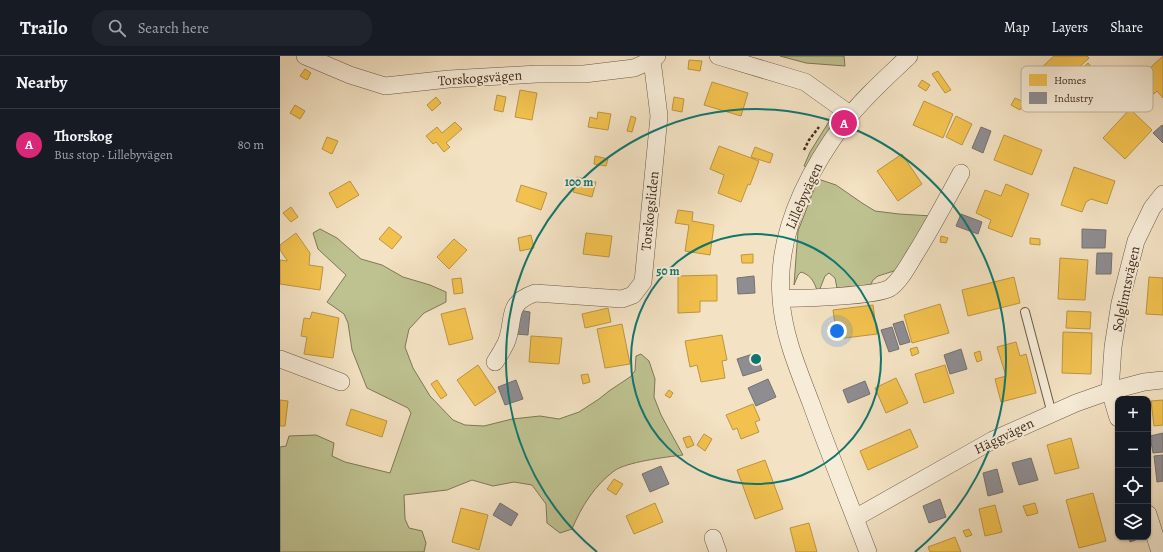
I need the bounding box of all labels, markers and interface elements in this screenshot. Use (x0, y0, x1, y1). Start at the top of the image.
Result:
search box (92, 10, 372, 46)
text: Trailo (20, 15, 68, 41)
icon: search (106, 17, 128, 39)
text: Search here (138, 18, 209, 38)
text: Map (1004, 18, 1030, 37)
text: Layers (1052, 18, 1088, 37)
text: Share (1110, 18, 1143, 37)
street label: Torskogsvägen (437, 66, 523, 90)
legend (1021, 66, 1153, 112)
text: Nearby (16, 71, 67, 94)
text: Homes (1054, 73, 1086, 88)
text: Industry (1054, 91, 1093, 106)
pin: A (831, 108, 857, 138)
text: Thorskog (54, 126, 112, 146)
text: A (25, 136, 33, 153)
text: 80 m (237, 136, 264, 153)
text: Bus stop · Lillebyvägen (54, 146, 173, 163)
street label: Lillebyvägen (781, 160, 827, 232)
street label: Torskogsliden (636, 170, 664, 252)
text: 100 m (565, 174, 593, 190)
street label: Solglimtsvägen (1108, 244, 1144, 334)
text: 50 m (656, 263, 680, 279)
your location (827, 321, 847, 341)
centre of rings (749, 352, 763, 366)
map controls (1115, 396, 1151, 540)
button: + (1115, 396, 1151, 432)
street label: Häggvägen (971, 413, 1037, 459)
button: − (1115, 432, 1151, 468)
button: locate (1115, 468, 1151, 504)
button: layers (1115, 504, 1151, 540)

